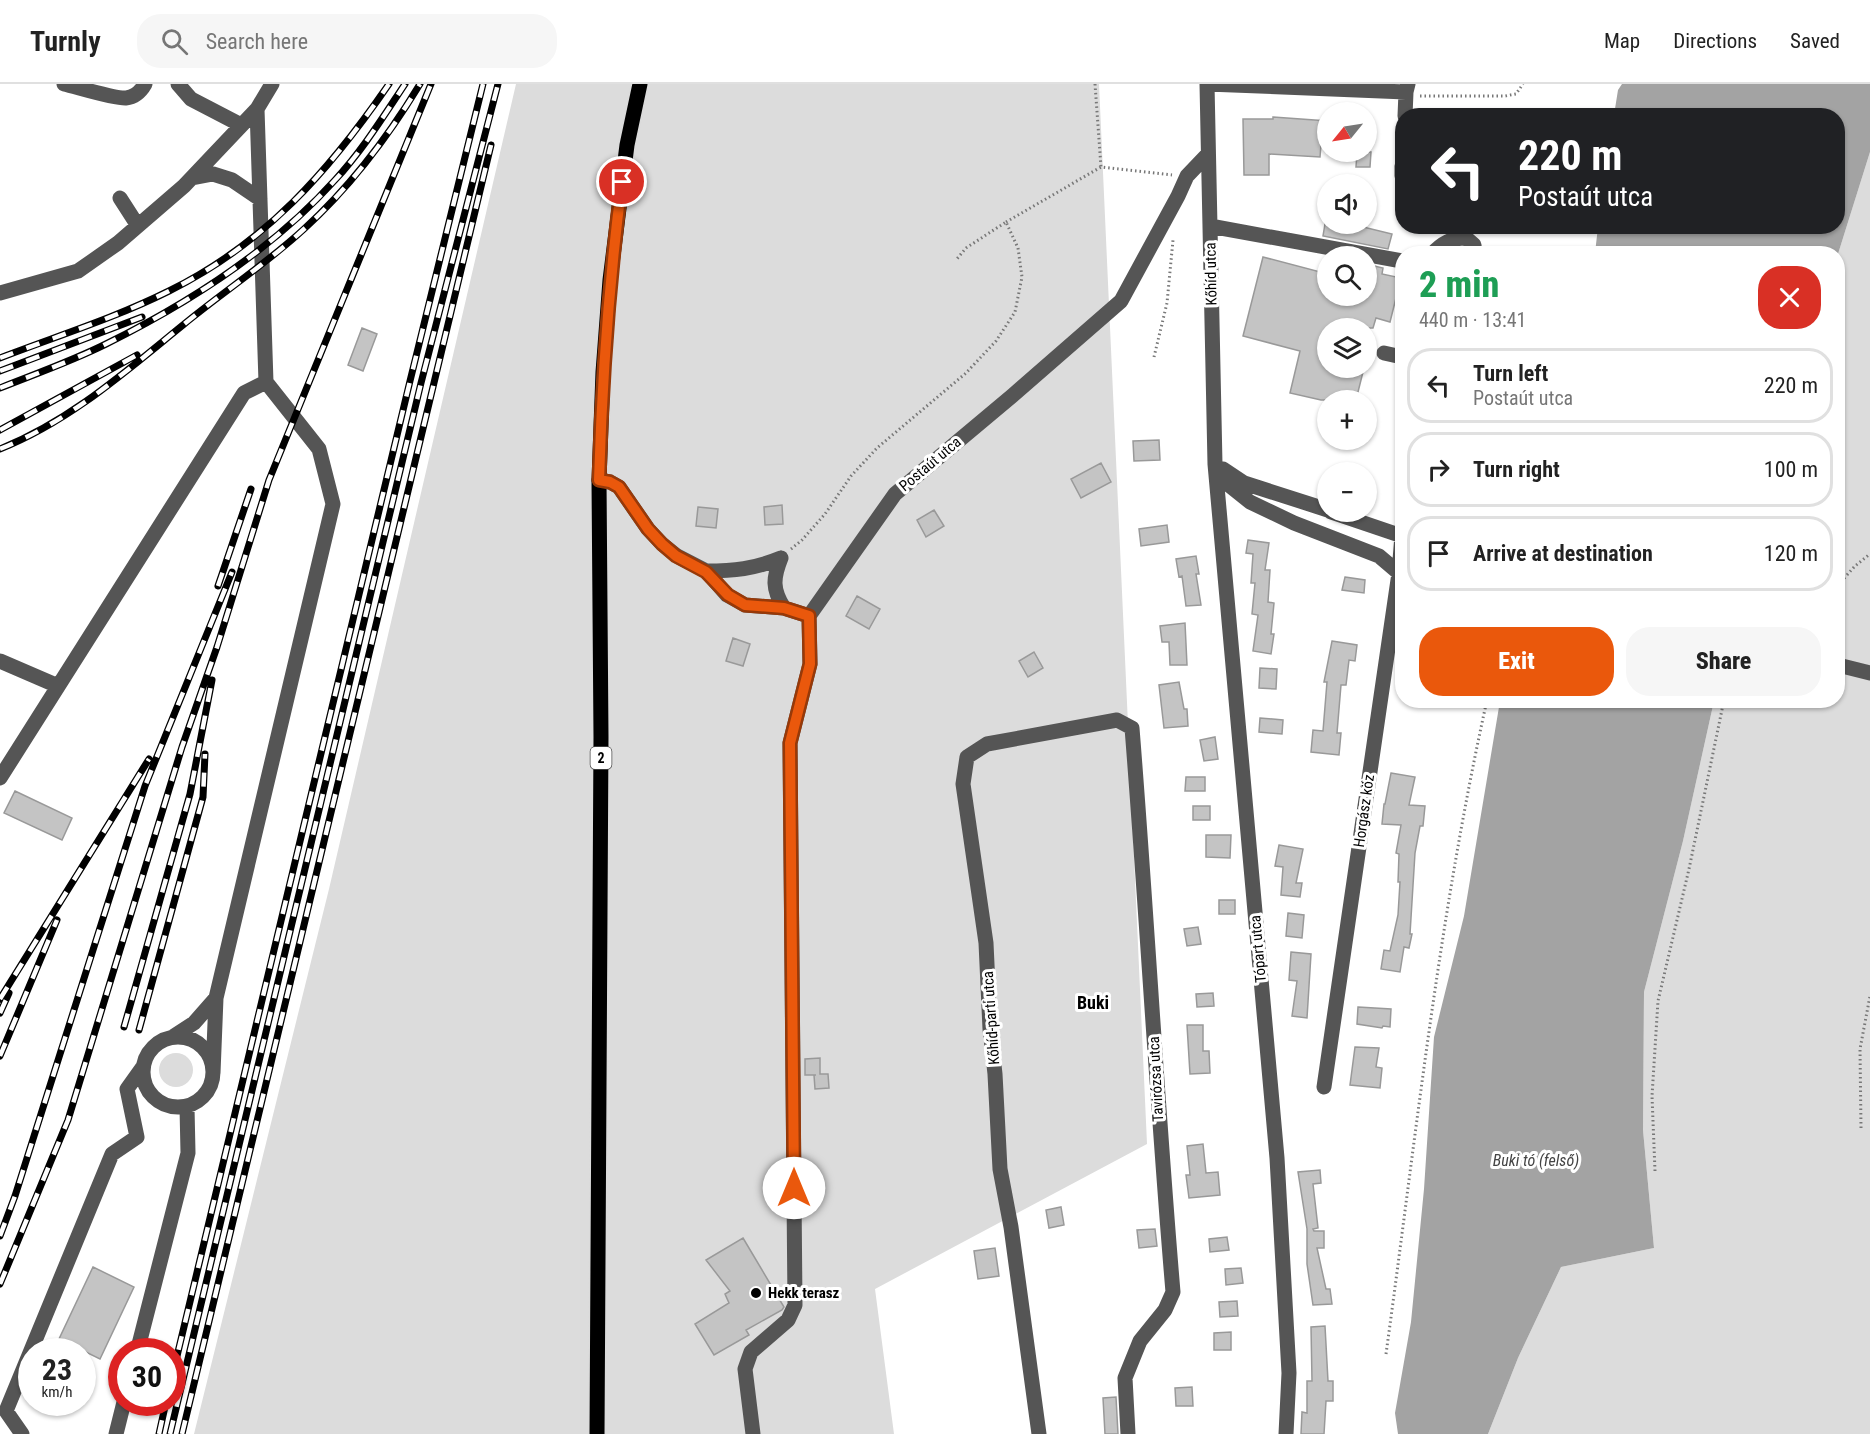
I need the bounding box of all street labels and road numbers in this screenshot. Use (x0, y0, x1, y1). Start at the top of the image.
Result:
street label: Kőhíd utca (1201, 242, 1221, 306)
street label: Postaút utca (895, 433, 965, 495)
road number: 2 (590, 747, 612, 769)
street label: Horgász köz (1350, 773, 1378, 849)
street label: Tópart utca (1246, 914, 1270, 984)
street label: Kőhíd-parti utca (979, 970, 1003, 1066)
street label: Tavirózsa utca (1145, 1036, 1167, 1122)

